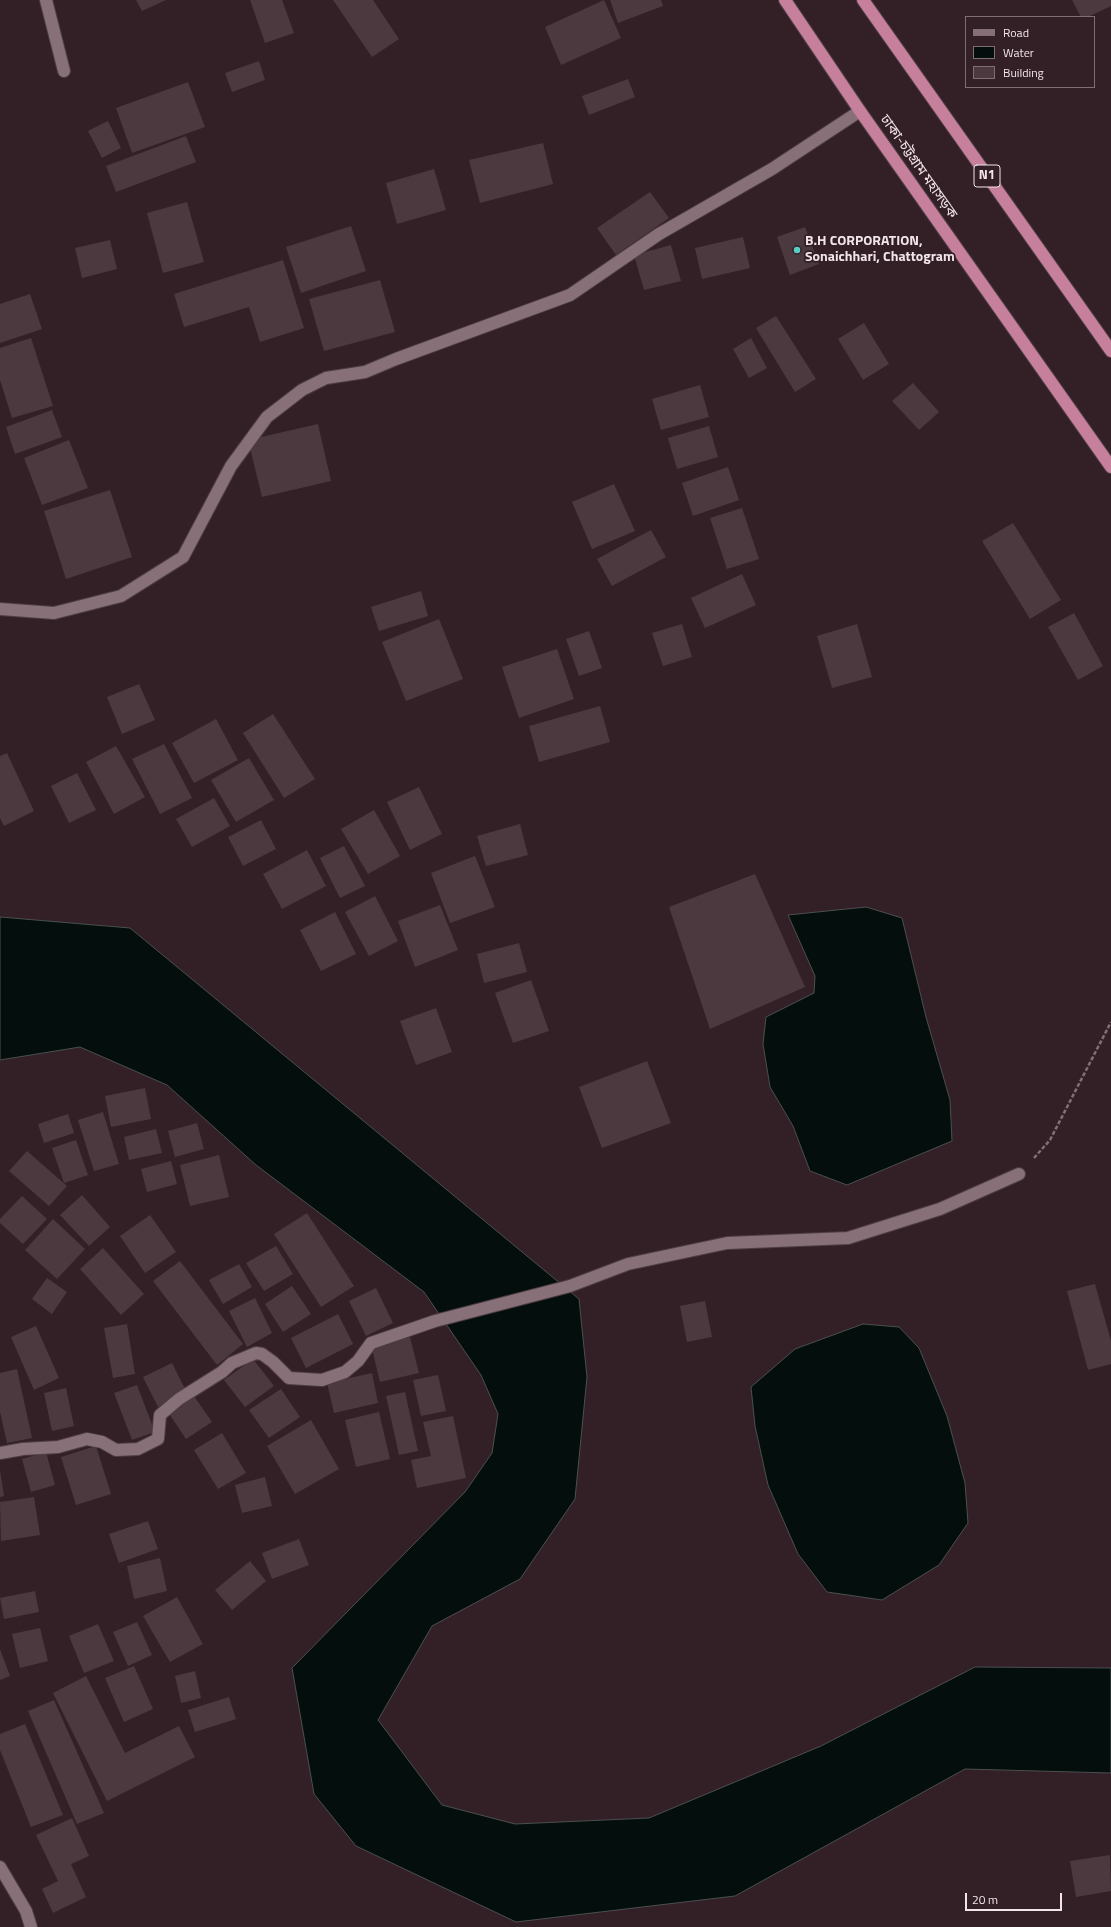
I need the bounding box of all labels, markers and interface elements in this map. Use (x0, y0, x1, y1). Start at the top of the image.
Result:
legend (965, 16, 1095, 88)
text: Road (1003, 23, 1029, 42)
text: Water (1003, 43, 1034, 62)
text: Building (1003, 63, 1044, 82)
street label: ঢাকা-চট্টগ্রাম মহাসড়ক (876, 112, 960, 222)
road number: N1 (974, 165, 1000, 187)
place label: B.H CORPORATION, Sonaichhari, Chattogram (805, 234, 955, 266)
marker: B.H CORPORATION, Sonaichhari, Chattogram (792, 245, 802, 255)
scale bar (967, 1885, 1064, 1911)
text: 20 m (972, 1890, 998, 1909)

